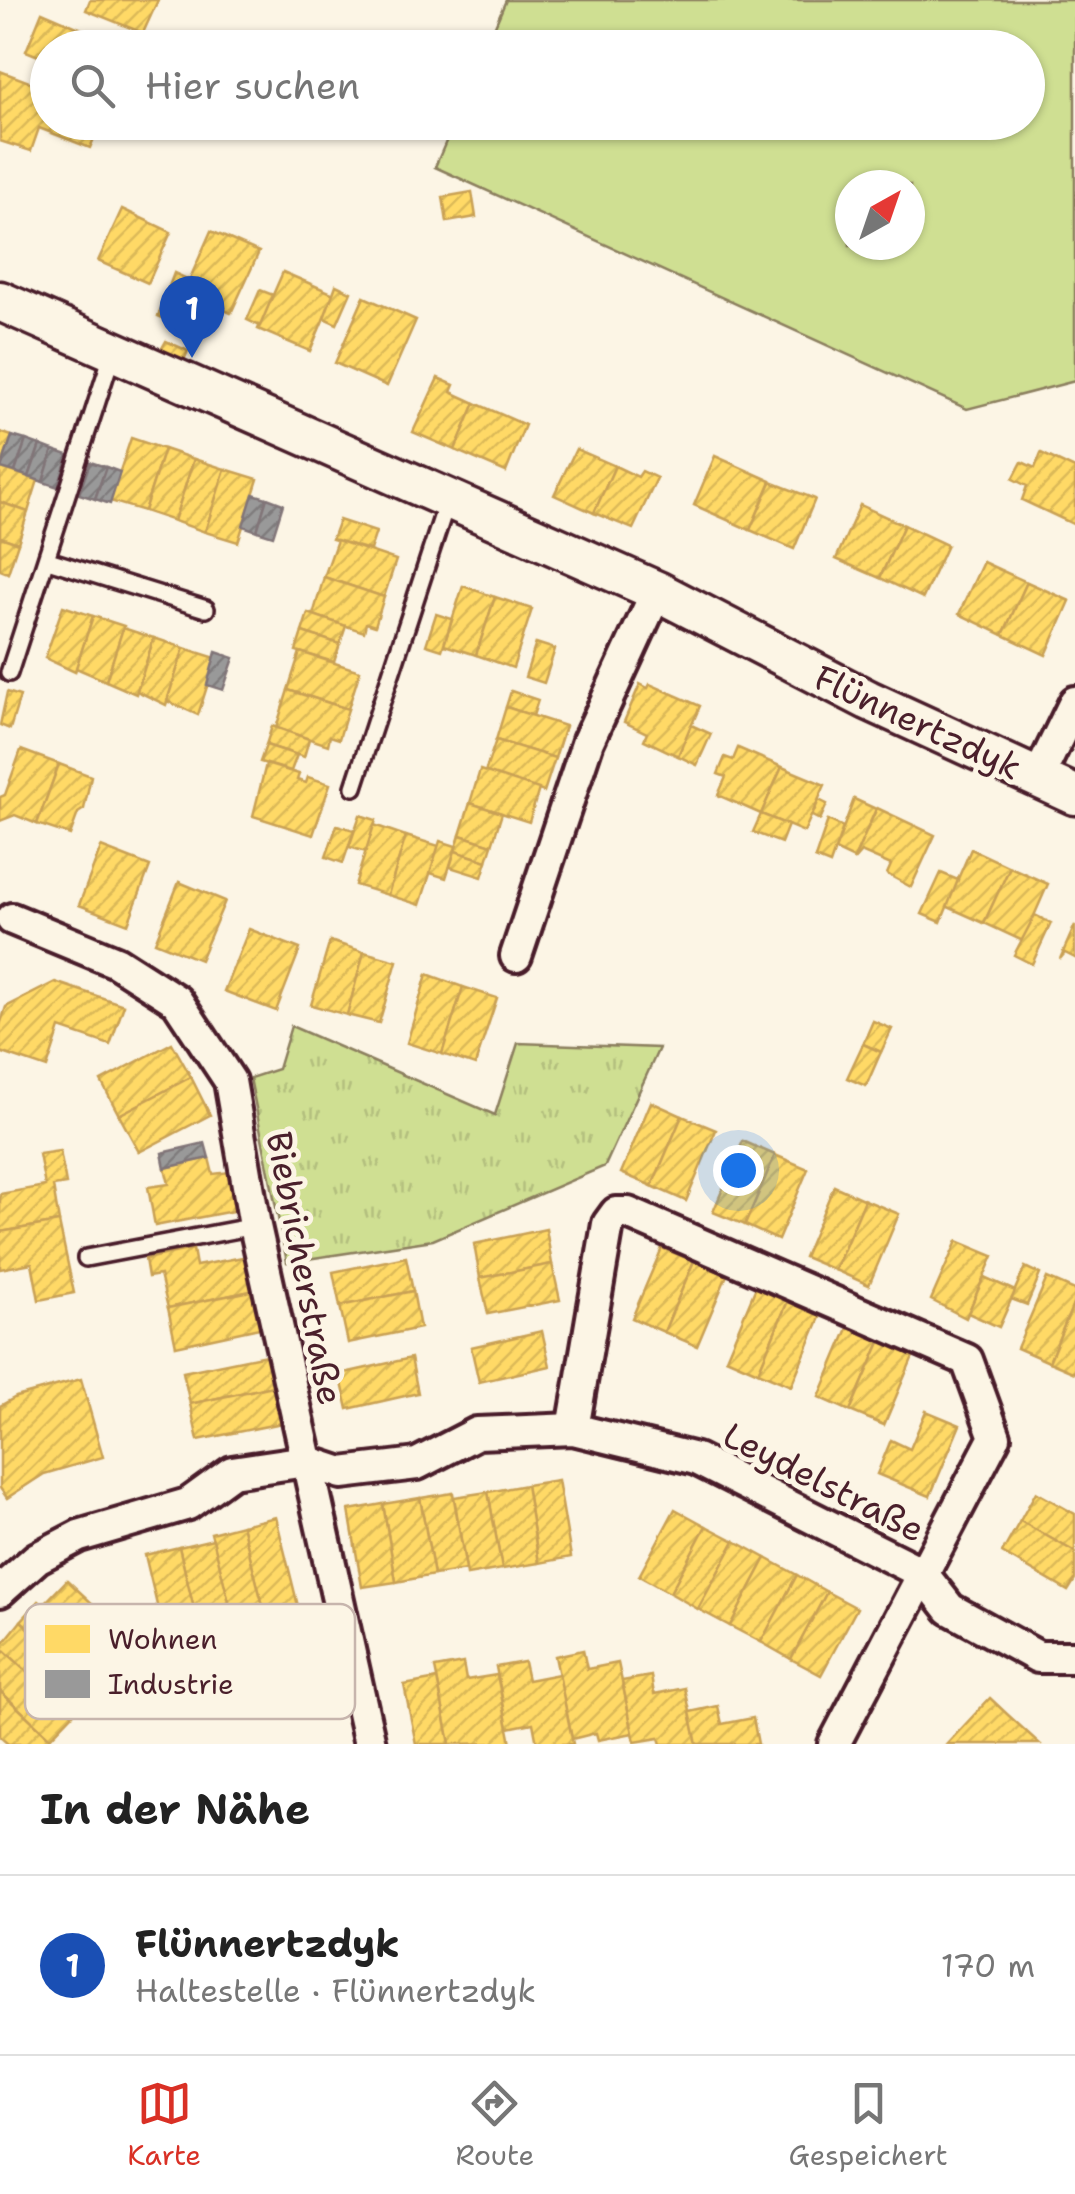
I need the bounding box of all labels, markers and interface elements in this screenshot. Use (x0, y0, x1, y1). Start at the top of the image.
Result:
search box (30, 30, 1045, 140)
icon: search (65, 58, 120, 113)
text: Hier suchen (145, 60, 360, 111)
north arrow (835, 170, 925, 260)
pin: 1 (160, 276, 224, 358)
street label: Flünnertzdyk (807, 654, 1029, 790)
street label: Biebricherstraße (255, 1127, 355, 1409)
your location (713, 1145, 764, 1196)
street label: Leydelstraße (715, 1411, 933, 1553)
legend (25, 1604, 355, 1719)
text: Wohnen (108, 1620, 218, 1658)
text: Industrie (108, 1665, 234, 1703)
text: In der Nähe (40, 1781, 310, 1837)
text: Flünnertzdyk (135, 1918, 400, 1969)
text: 1 (65, 1944, 80, 1987)
text: 170 m (941, 1944, 1035, 1987)
text: Haltestelle · Flünnertzdyk (135, 1969, 536, 2012)
tab: Karte (127, 2076, 201, 2174)
tab: Route (455, 2076, 534, 2174)
tab: Gespeichert (789, 2076, 948, 2174)

